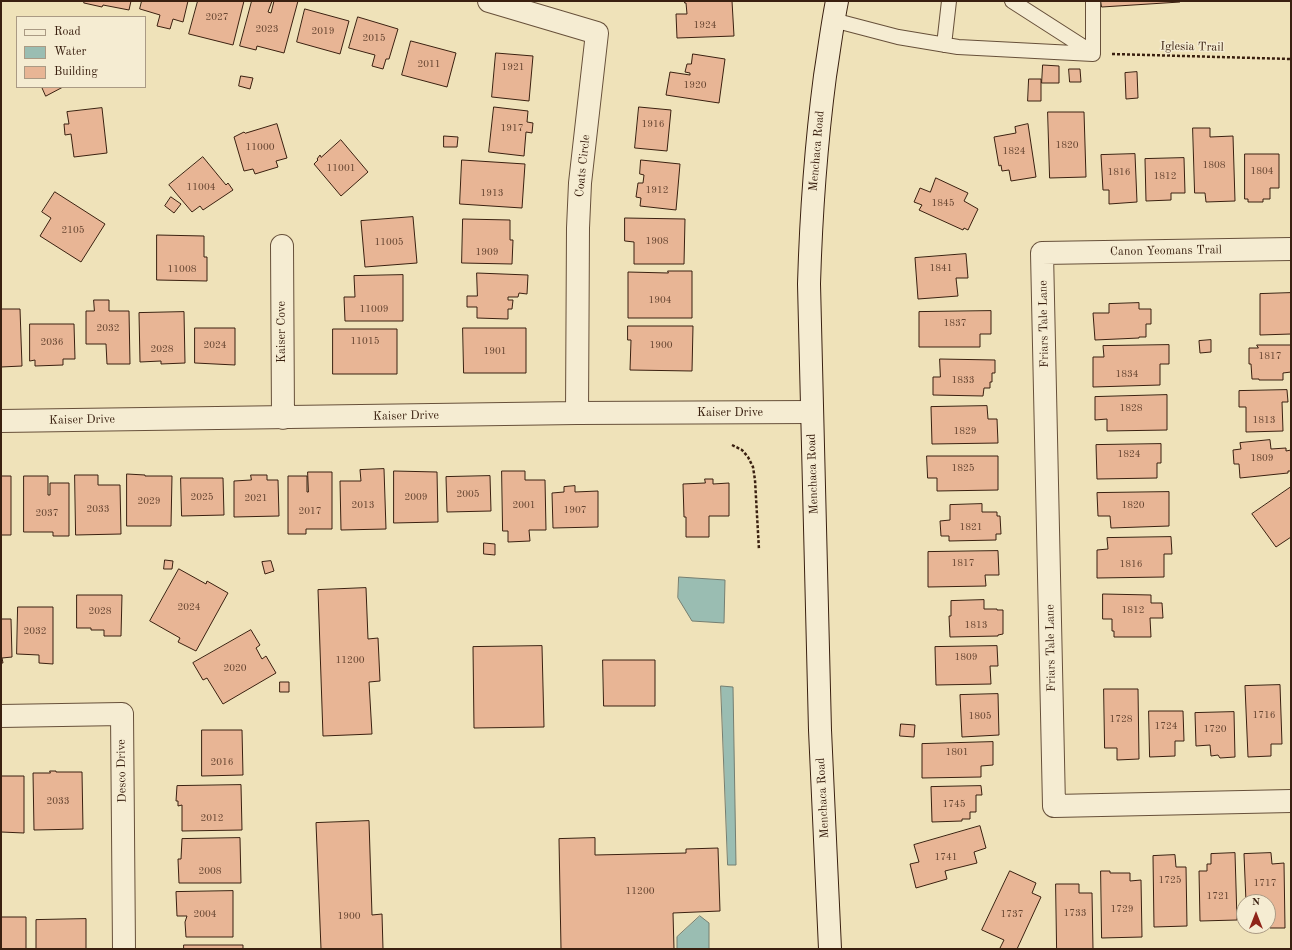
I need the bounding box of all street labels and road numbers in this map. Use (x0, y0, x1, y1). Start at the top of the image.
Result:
street label: Iglesia Trail (1160, 39, 1224, 55)
street label: Menchaca Road (806, 110, 828, 192)
street label: Coats Circle (573, 134, 593, 198)
street label: Canon Yeomans Trail (1110, 243, 1222, 259)
street label: Friars Tale Lane (1036, 280, 1052, 368)
street label: Kaiser Cove (275, 301, 289, 363)
street label: Kaiser Drive (697, 406, 763, 420)
street label: Kaiser Drive (373, 408, 439, 424)
street label: Kaiser Drive (49, 412, 115, 428)
street label: Menchaca Road (804, 433, 822, 515)
street label: Friars Tale Lane (1043, 604, 1059, 692)
street label: Desco Drive (114, 739, 130, 803)
street label: Menchaca Road (814, 757, 832, 839)

